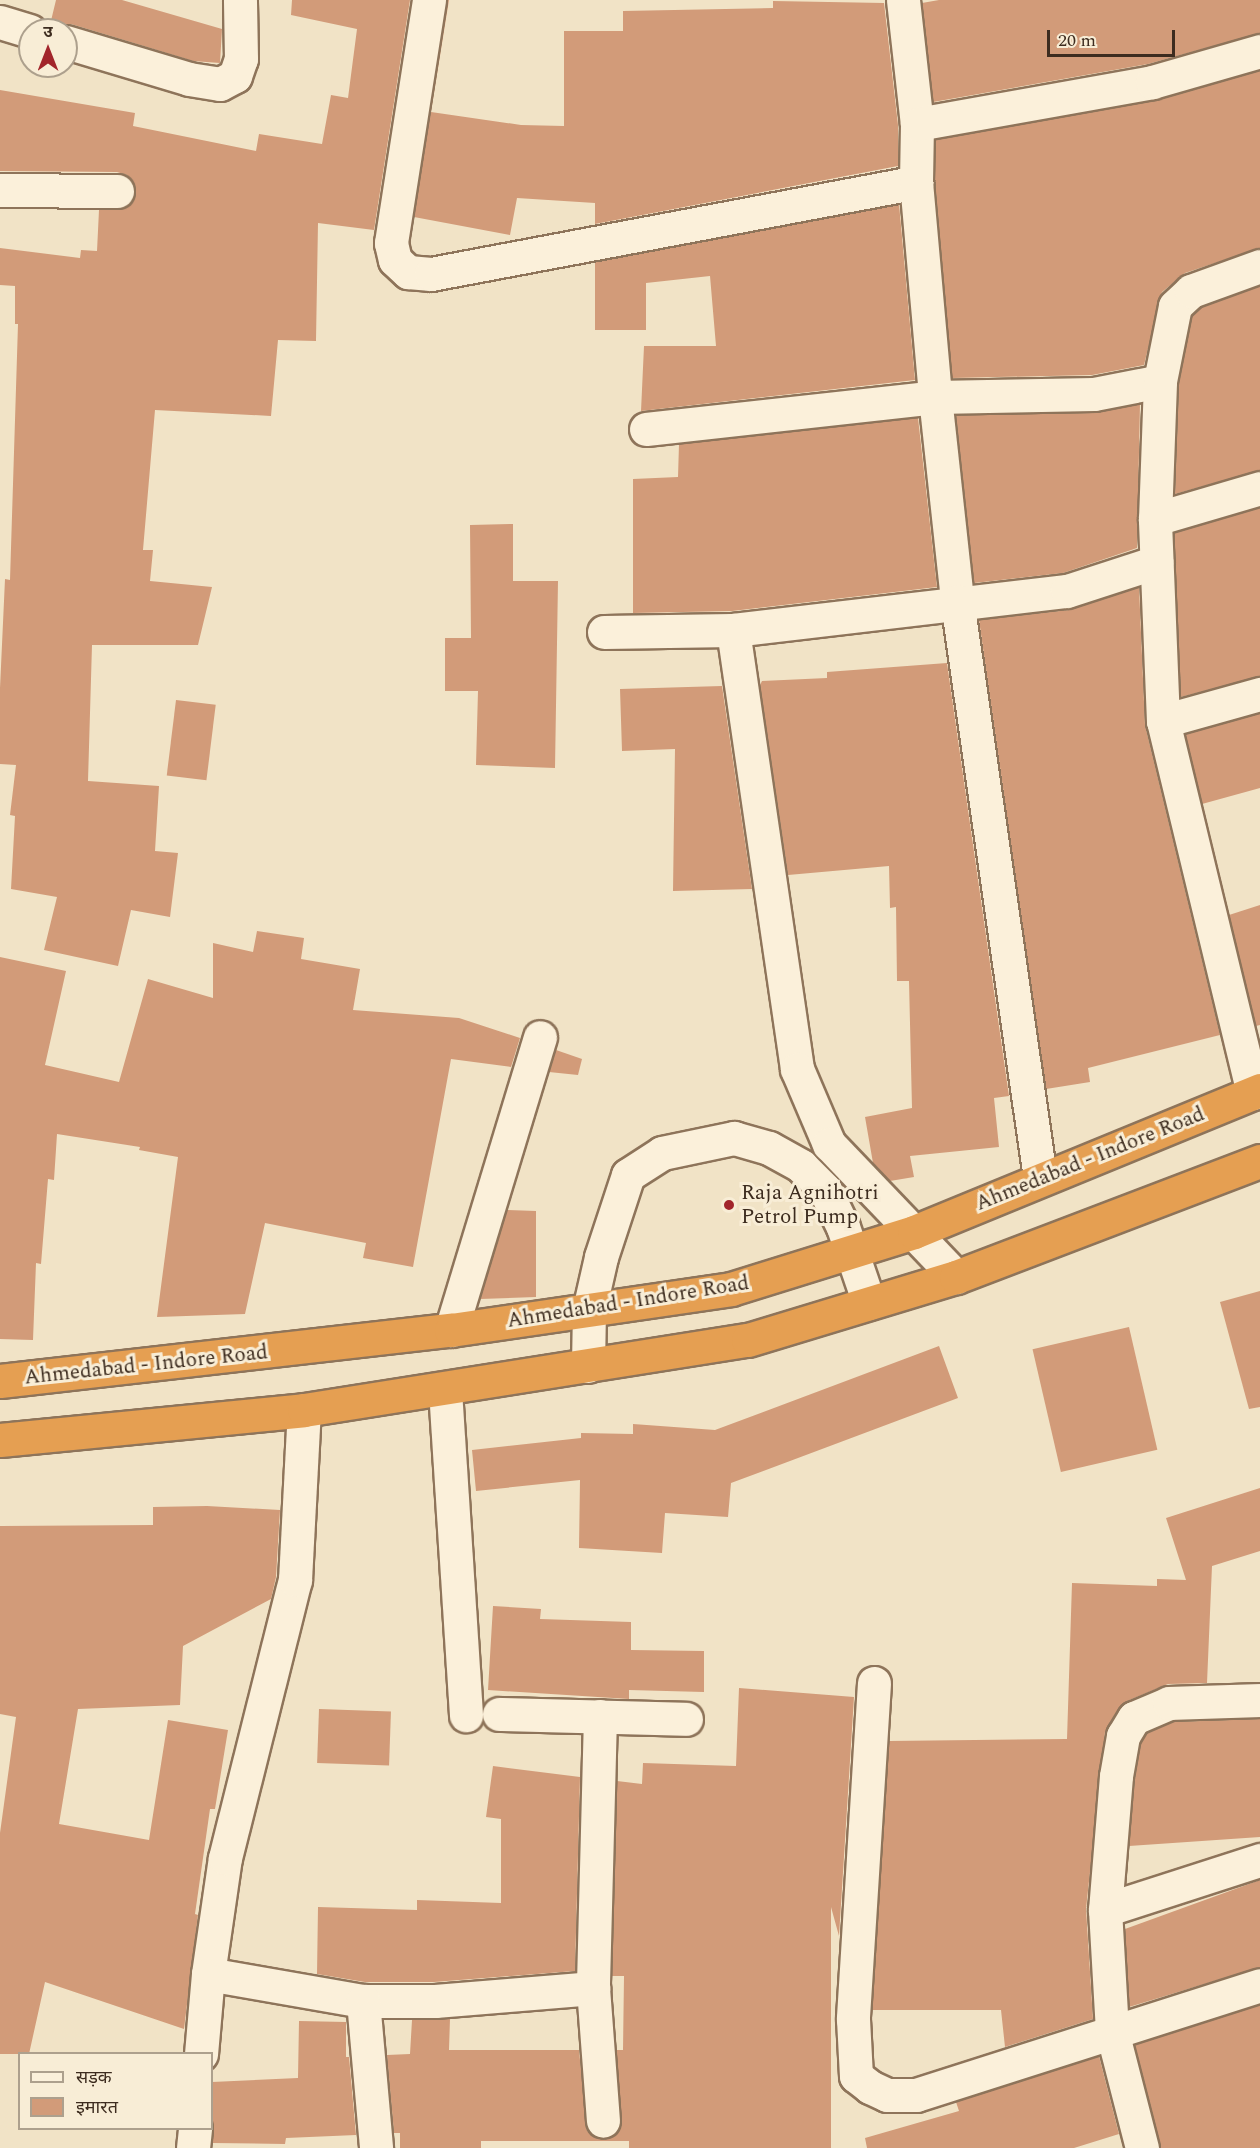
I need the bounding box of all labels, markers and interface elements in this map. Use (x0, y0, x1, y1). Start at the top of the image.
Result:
north arrow (18, 18, 78, 78)
scale bar (1050, 18, 1178, 56)
text: उ (43, 20, 53, 44)
text: 20 m (1058, 27, 1096, 54)
street label: Ahmedabad - Indore Road (972, 1101, 1208, 1217)
place label: Raja Agnihotri Petrol Pump (741, 1180, 879, 1230)
marker: Raja Agnihotri Petrol Pump (722, 1198, 736, 1212)
street label: Ahmedabad - Indore Road (505, 1270, 751, 1334)
street label: Ahmedabad - Indore Road (23, 1340, 269, 1390)
legend (18, 2052, 213, 2130)
text: सड़क (76, 2064, 112, 2091)
text: इमारत (76, 2094, 118, 2121)

